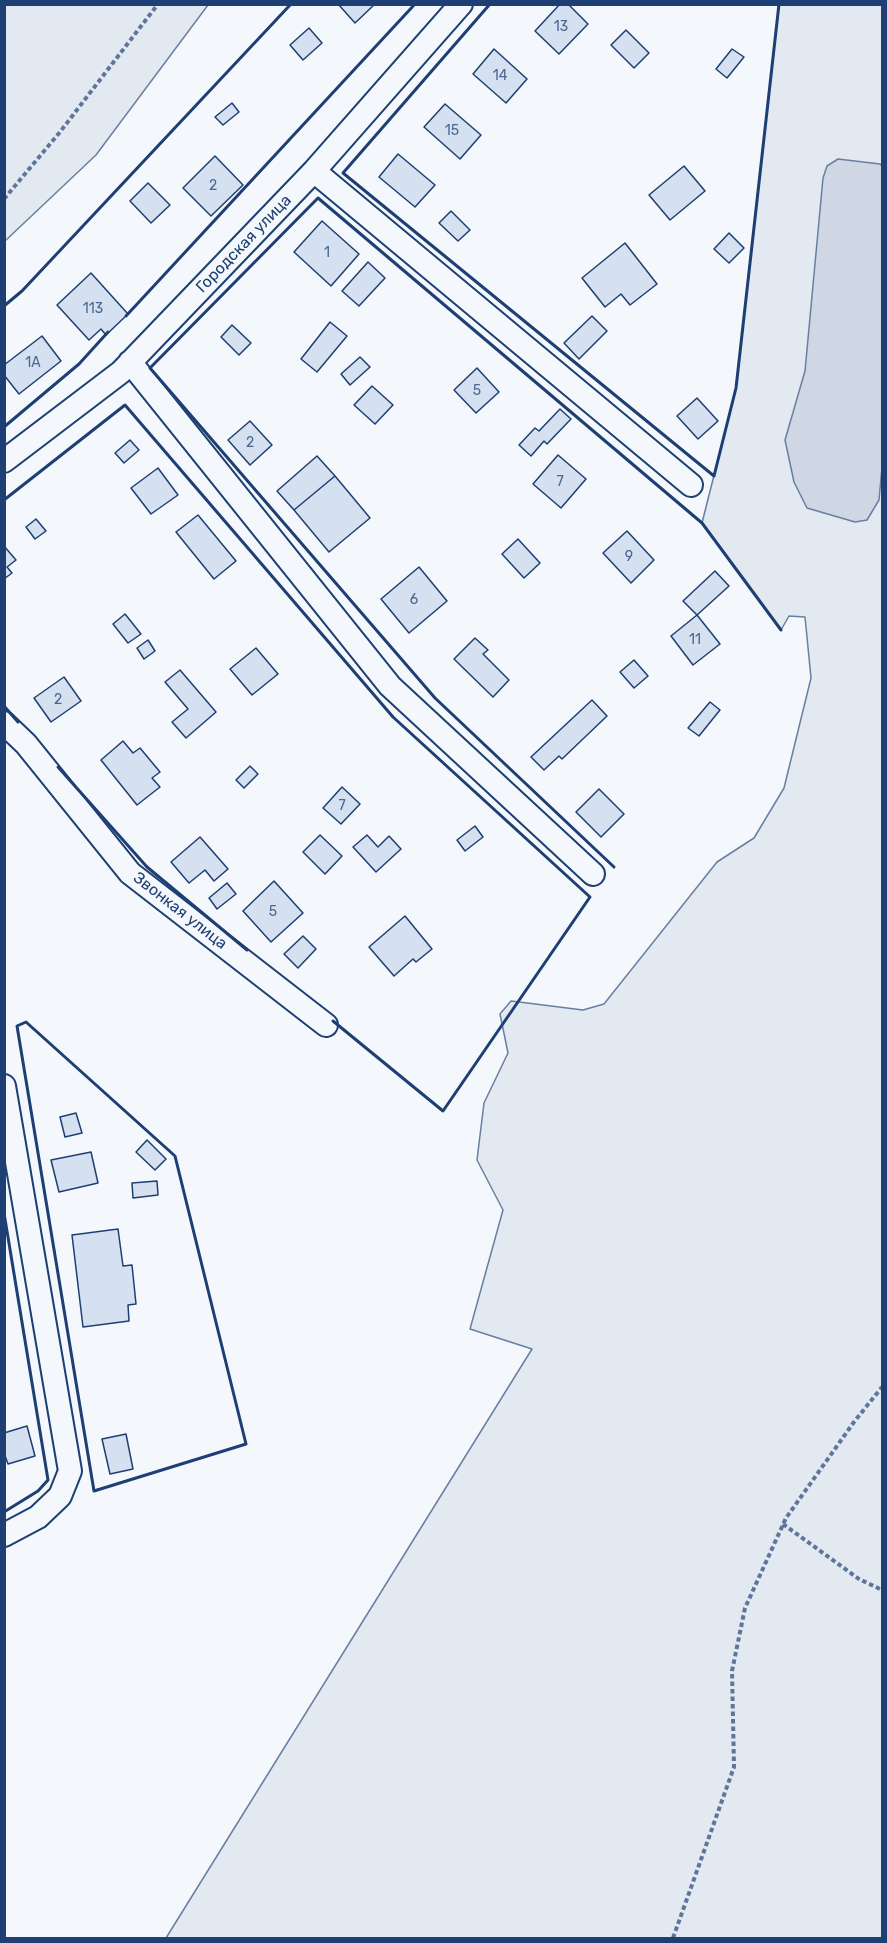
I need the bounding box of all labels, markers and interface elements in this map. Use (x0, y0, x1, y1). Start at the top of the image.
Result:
house number: 13 (554, 19, 568, 35)
house number: 14 (493, 68, 507, 84)
house number: 15 (445, 123, 459, 139)
house number: 2 (209, 178, 217, 194)
street label: Городская улица (192, 191, 296, 297)
house number: 1 (324, 245, 330, 261)
house number: 113 (83, 301, 103, 317)
house number: 1А (25, 355, 41, 371)
house number: 5 (473, 383, 481, 399)
house number: 2 (246, 435, 254, 451)
house number: 7 (556, 474, 564, 490)
house number: 9 (625, 549, 633, 565)
house number: 6 (410, 592, 418, 608)
house number: 11 (689, 632, 701, 648)
house number: 2 (54, 692, 62, 708)
house number: 7 (338, 798, 346, 814)
street label: Звонкая улица (129, 868, 231, 954)
house number: 5 (269, 904, 277, 920)

